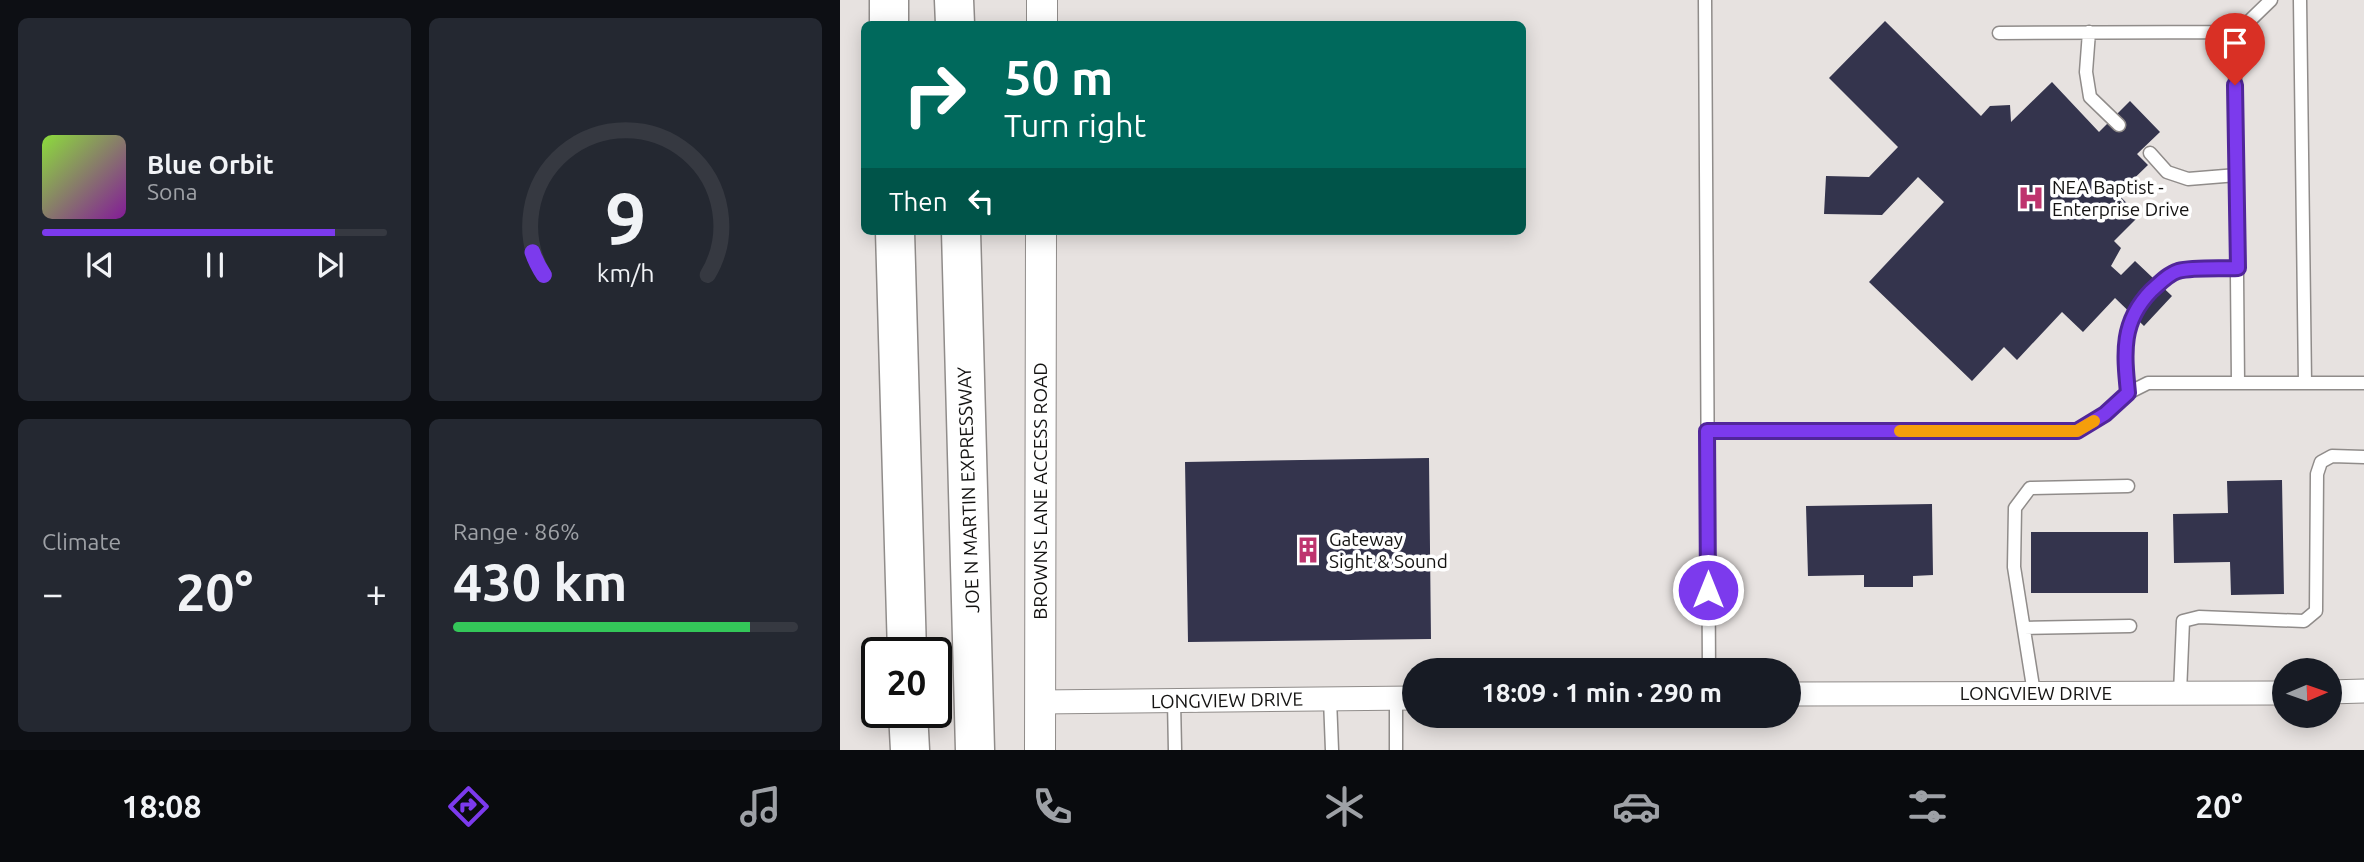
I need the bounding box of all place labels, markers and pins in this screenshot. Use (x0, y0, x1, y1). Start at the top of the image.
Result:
pin (2205, 13, 2265, 85)
place label: NEA Baptist - Enterprise Drive (2052, 176, 2190, 220)
hospital icon: NEA Baptist - Enterprise Drive (2016, 183, 2046, 213)
place label: Gateway Sight & Sound (1329, 528, 1448, 572)
building icon: Gateway Sight & Sound (1293, 535, 1323, 565)

